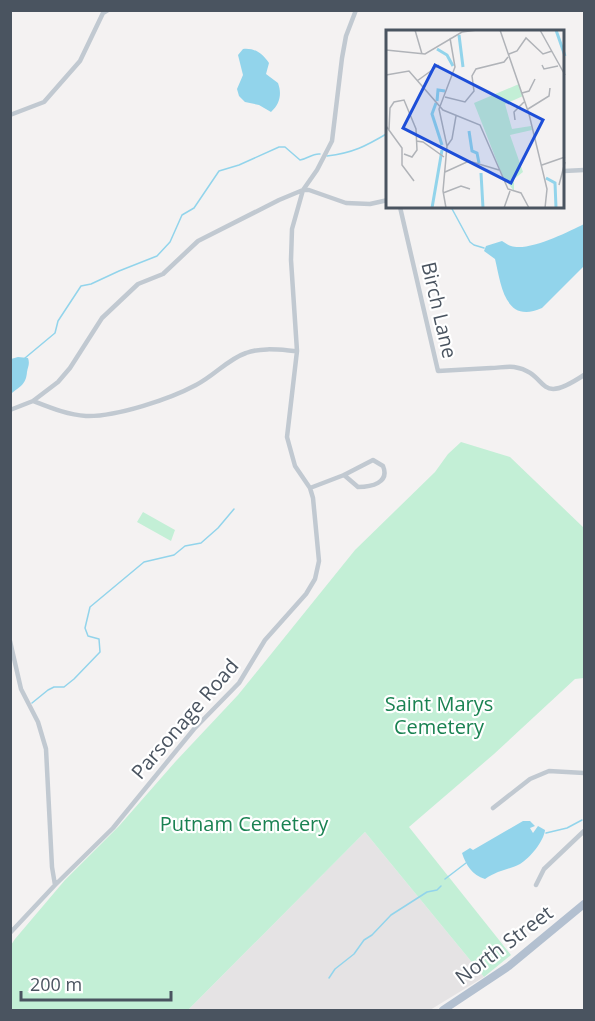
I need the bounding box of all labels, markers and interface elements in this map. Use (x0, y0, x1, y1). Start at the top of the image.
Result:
inset map (386, 30, 565, 208)
street label: Birch Lane (415, 259, 464, 361)
street label: Parsonage Road (125, 653, 244, 785)
park label: Saint Marys Cemetery (385, 690, 493, 740)
park label: Putnam Cemetery (160, 810, 329, 837)
street label: North Street (449, 899, 558, 990)
scale bar (21, 964, 171, 1002)
text: 200 m (30, 972, 82, 996)

